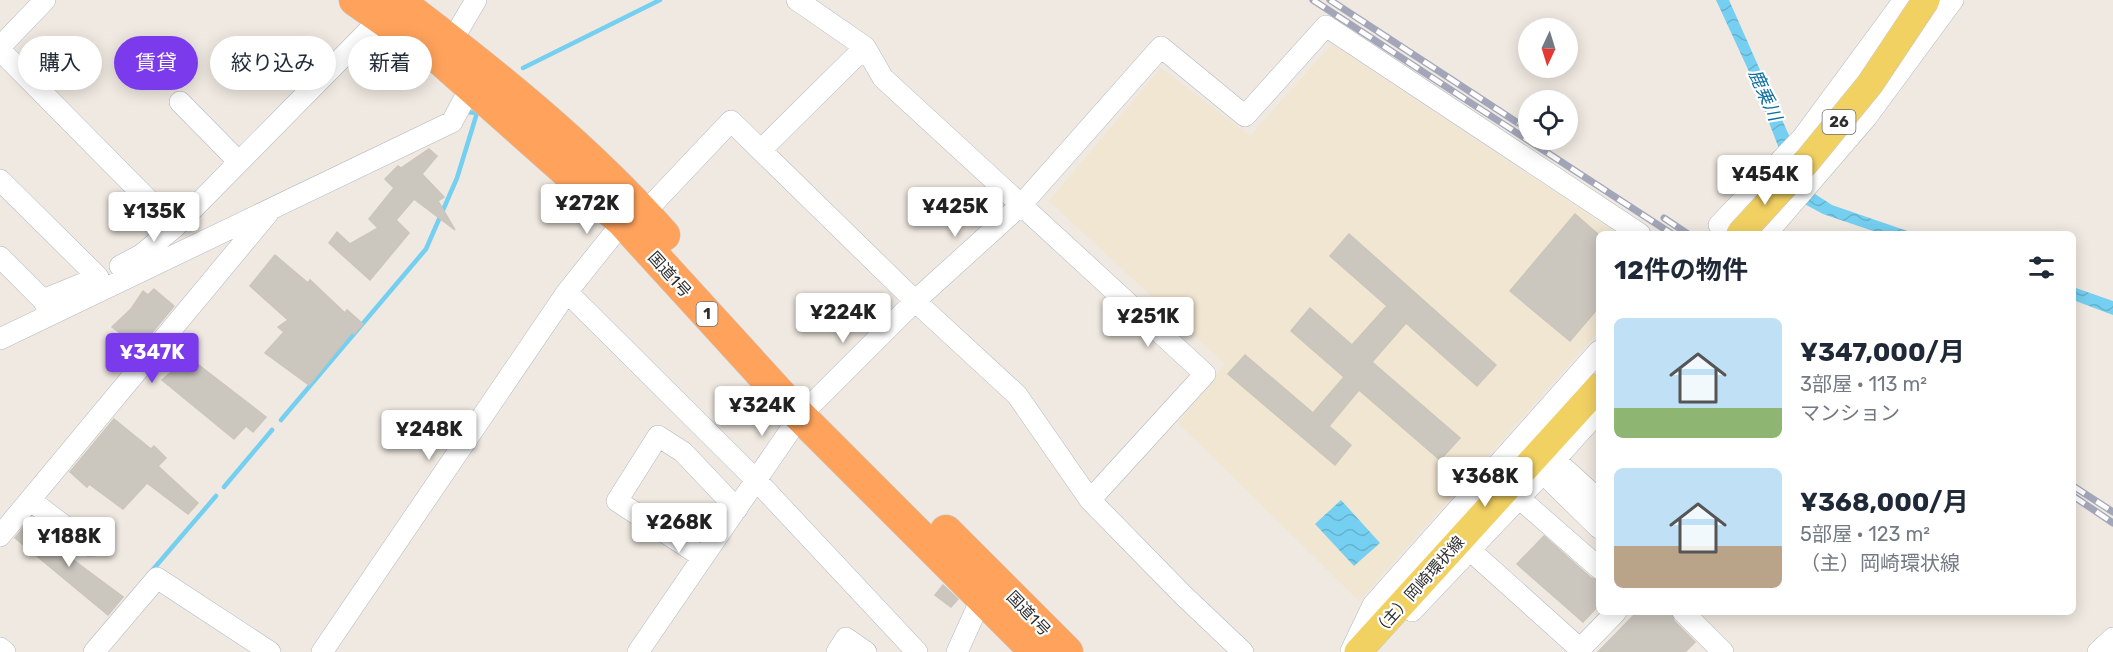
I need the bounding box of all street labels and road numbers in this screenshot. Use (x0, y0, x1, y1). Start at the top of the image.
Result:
road number: 26 (1822, 110, 1856, 134)
street label: 国道1号 (644, 248, 695, 301)
road number: 1 (696, 302, 718, 326)
street label: （主）岡崎環状線 (1368, 532, 1468, 640)
street label: 国道1号 (1003, 587, 1055, 640)

